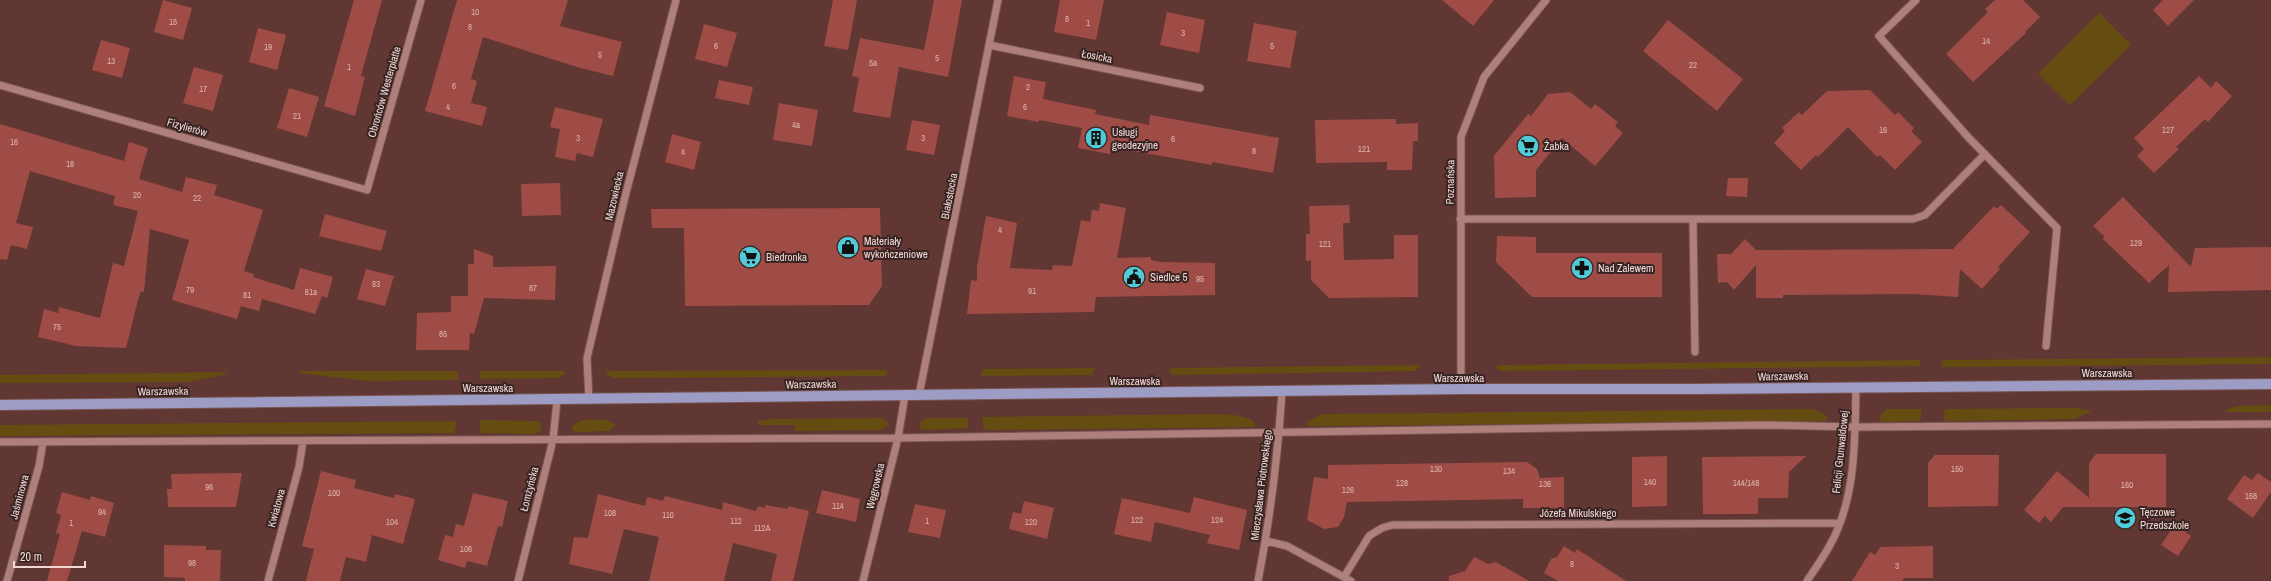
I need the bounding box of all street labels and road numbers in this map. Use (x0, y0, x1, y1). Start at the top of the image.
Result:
street label: Obrońców Westerplatte (364, 45, 404, 139)
street label: Łosicka (1080, 46, 1114, 66)
street label: Fizylierów (165, 115, 209, 140)
street label: Poznańska (1443, 160, 1457, 204)
street label: Mazowiecka (602, 170, 626, 222)
street label: Białostocka (938, 172, 960, 220)
street label: Warszawska (2082, 366, 2132, 380)
street label: Warszawska (1757, 369, 1809, 383)
street label: Warszawska (1434, 371, 1484, 385)
street label: Warszawska (1110, 374, 1160, 388)
street label: Warszawska (785, 377, 837, 391)
street label: Warszawska (463, 381, 513, 395)
street label: Warszawska (137, 384, 189, 398)
street label: Felicji Grunwaldowej (1829, 410, 1851, 494)
street label: Mieczysława Piotrowskiego (1247, 429, 1275, 541)
street label: Węgrowska (863, 462, 887, 510)
street label: Łomżyńska (517, 465, 541, 513)
street label: Jaśminowa (6, 473, 32, 521)
street label: Kwiatowa (264, 487, 288, 529)
street label: Józefa Mikulskiego (1539, 506, 1617, 520)

